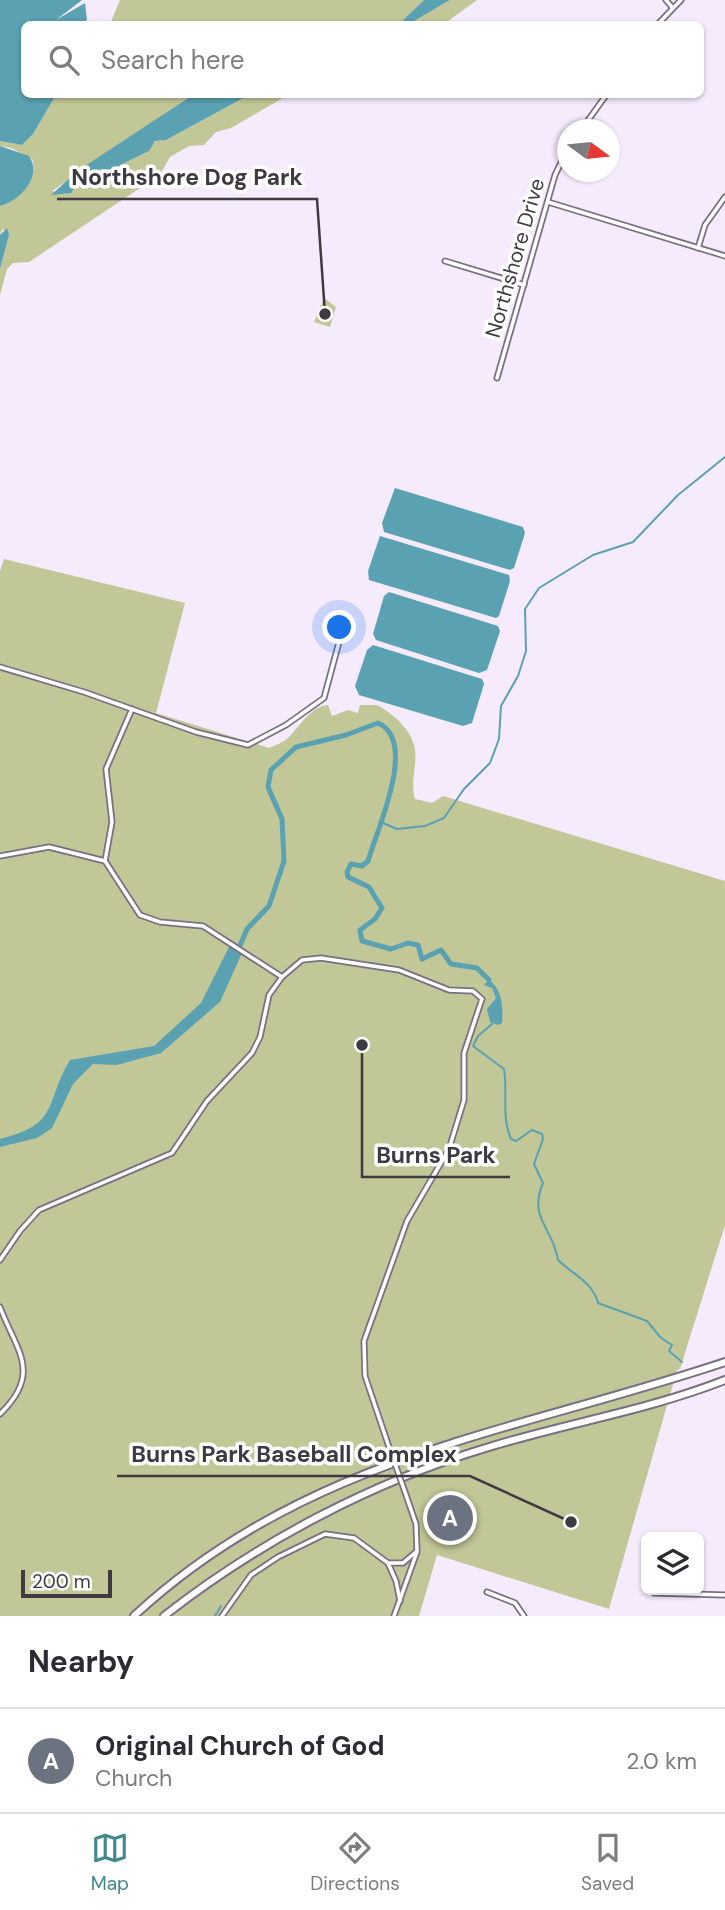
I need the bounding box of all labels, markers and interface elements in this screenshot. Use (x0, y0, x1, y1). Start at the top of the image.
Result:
search box (21, 21, 704, 98)
icon: search (45, 41, 83, 79)
text: Search here (101, 43, 244, 77)
north arrow (557, 119, 620, 182)
callout: Northshore Dog Park (57, 155, 317, 199)
text: Northshore Dog Park (71, 162, 303, 192)
street label: Northshore Drive (479, 175, 551, 341)
your location (322, 610, 356, 644)
callout: Burns Park (362, 1133, 510, 1177)
text: Burns Park (376, 1140, 496, 1170)
callout: Burns Park Baseball Complex (117, 1432, 470, 1476)
text: Burns Park Baseball Complex (131, 1439, 457, 1469)
pin: A (427, 1492, 473, 1544)
map controls (641, 1532, 704, 1595)
button: layers (641, 1532, 704, 1595)
scale bar (21, 1567, 112, 1599)
text: 200 m (32, 1569, 91, 1594)
text: Nearby (28, 1642, 134, 1681)
text: Original Church of God (95, 1729, 385, 1763)
text: A (43, 1746, 59, 1776)
text: 2.0 km (626, 1746, 697, 1776)
text: Church (95, 1763, 172, 1793)
tab: Map (91, 1829, 129, 1896)
tab: Directions (310, 1829, 400, 1896)
tab: Saved (581, 1829, 634, 1896)

